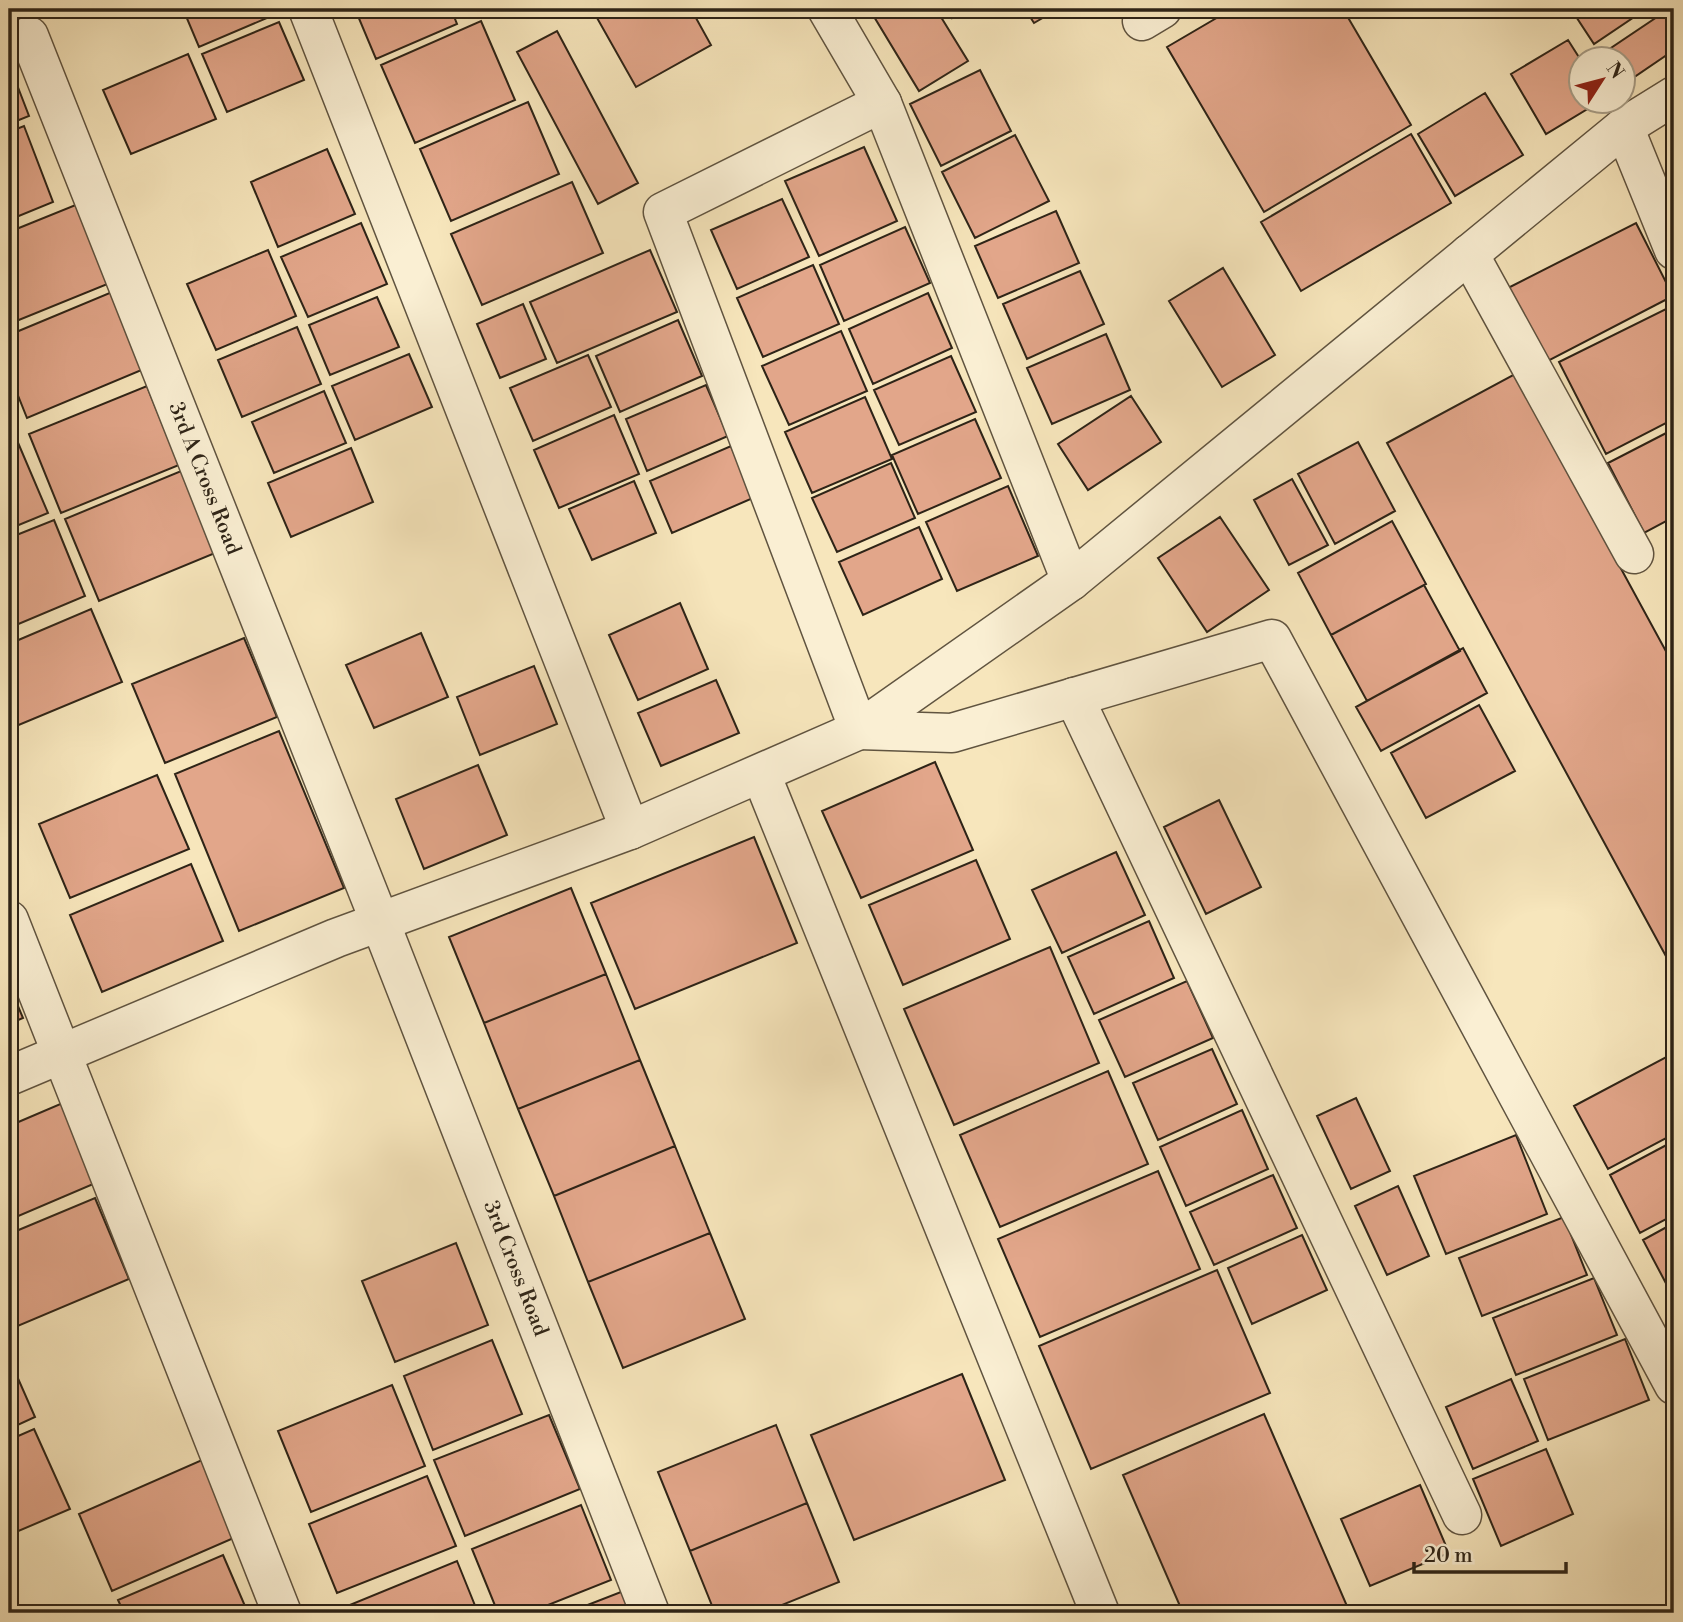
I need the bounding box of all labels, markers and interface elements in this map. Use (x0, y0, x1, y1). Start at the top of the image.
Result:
north arrow (1568, 46, 1638, 116)
text: N (1601, 57, 1629, 84)
street label: 3rd A Cross Road (162, 398, 246, 559)
street label: 3rd Cross Road (477, 1197, 554, 1340)
scale bar (1414, 1531, 1566, 1575)
text: 20 m (1424, 1543, 1473, 1569)

